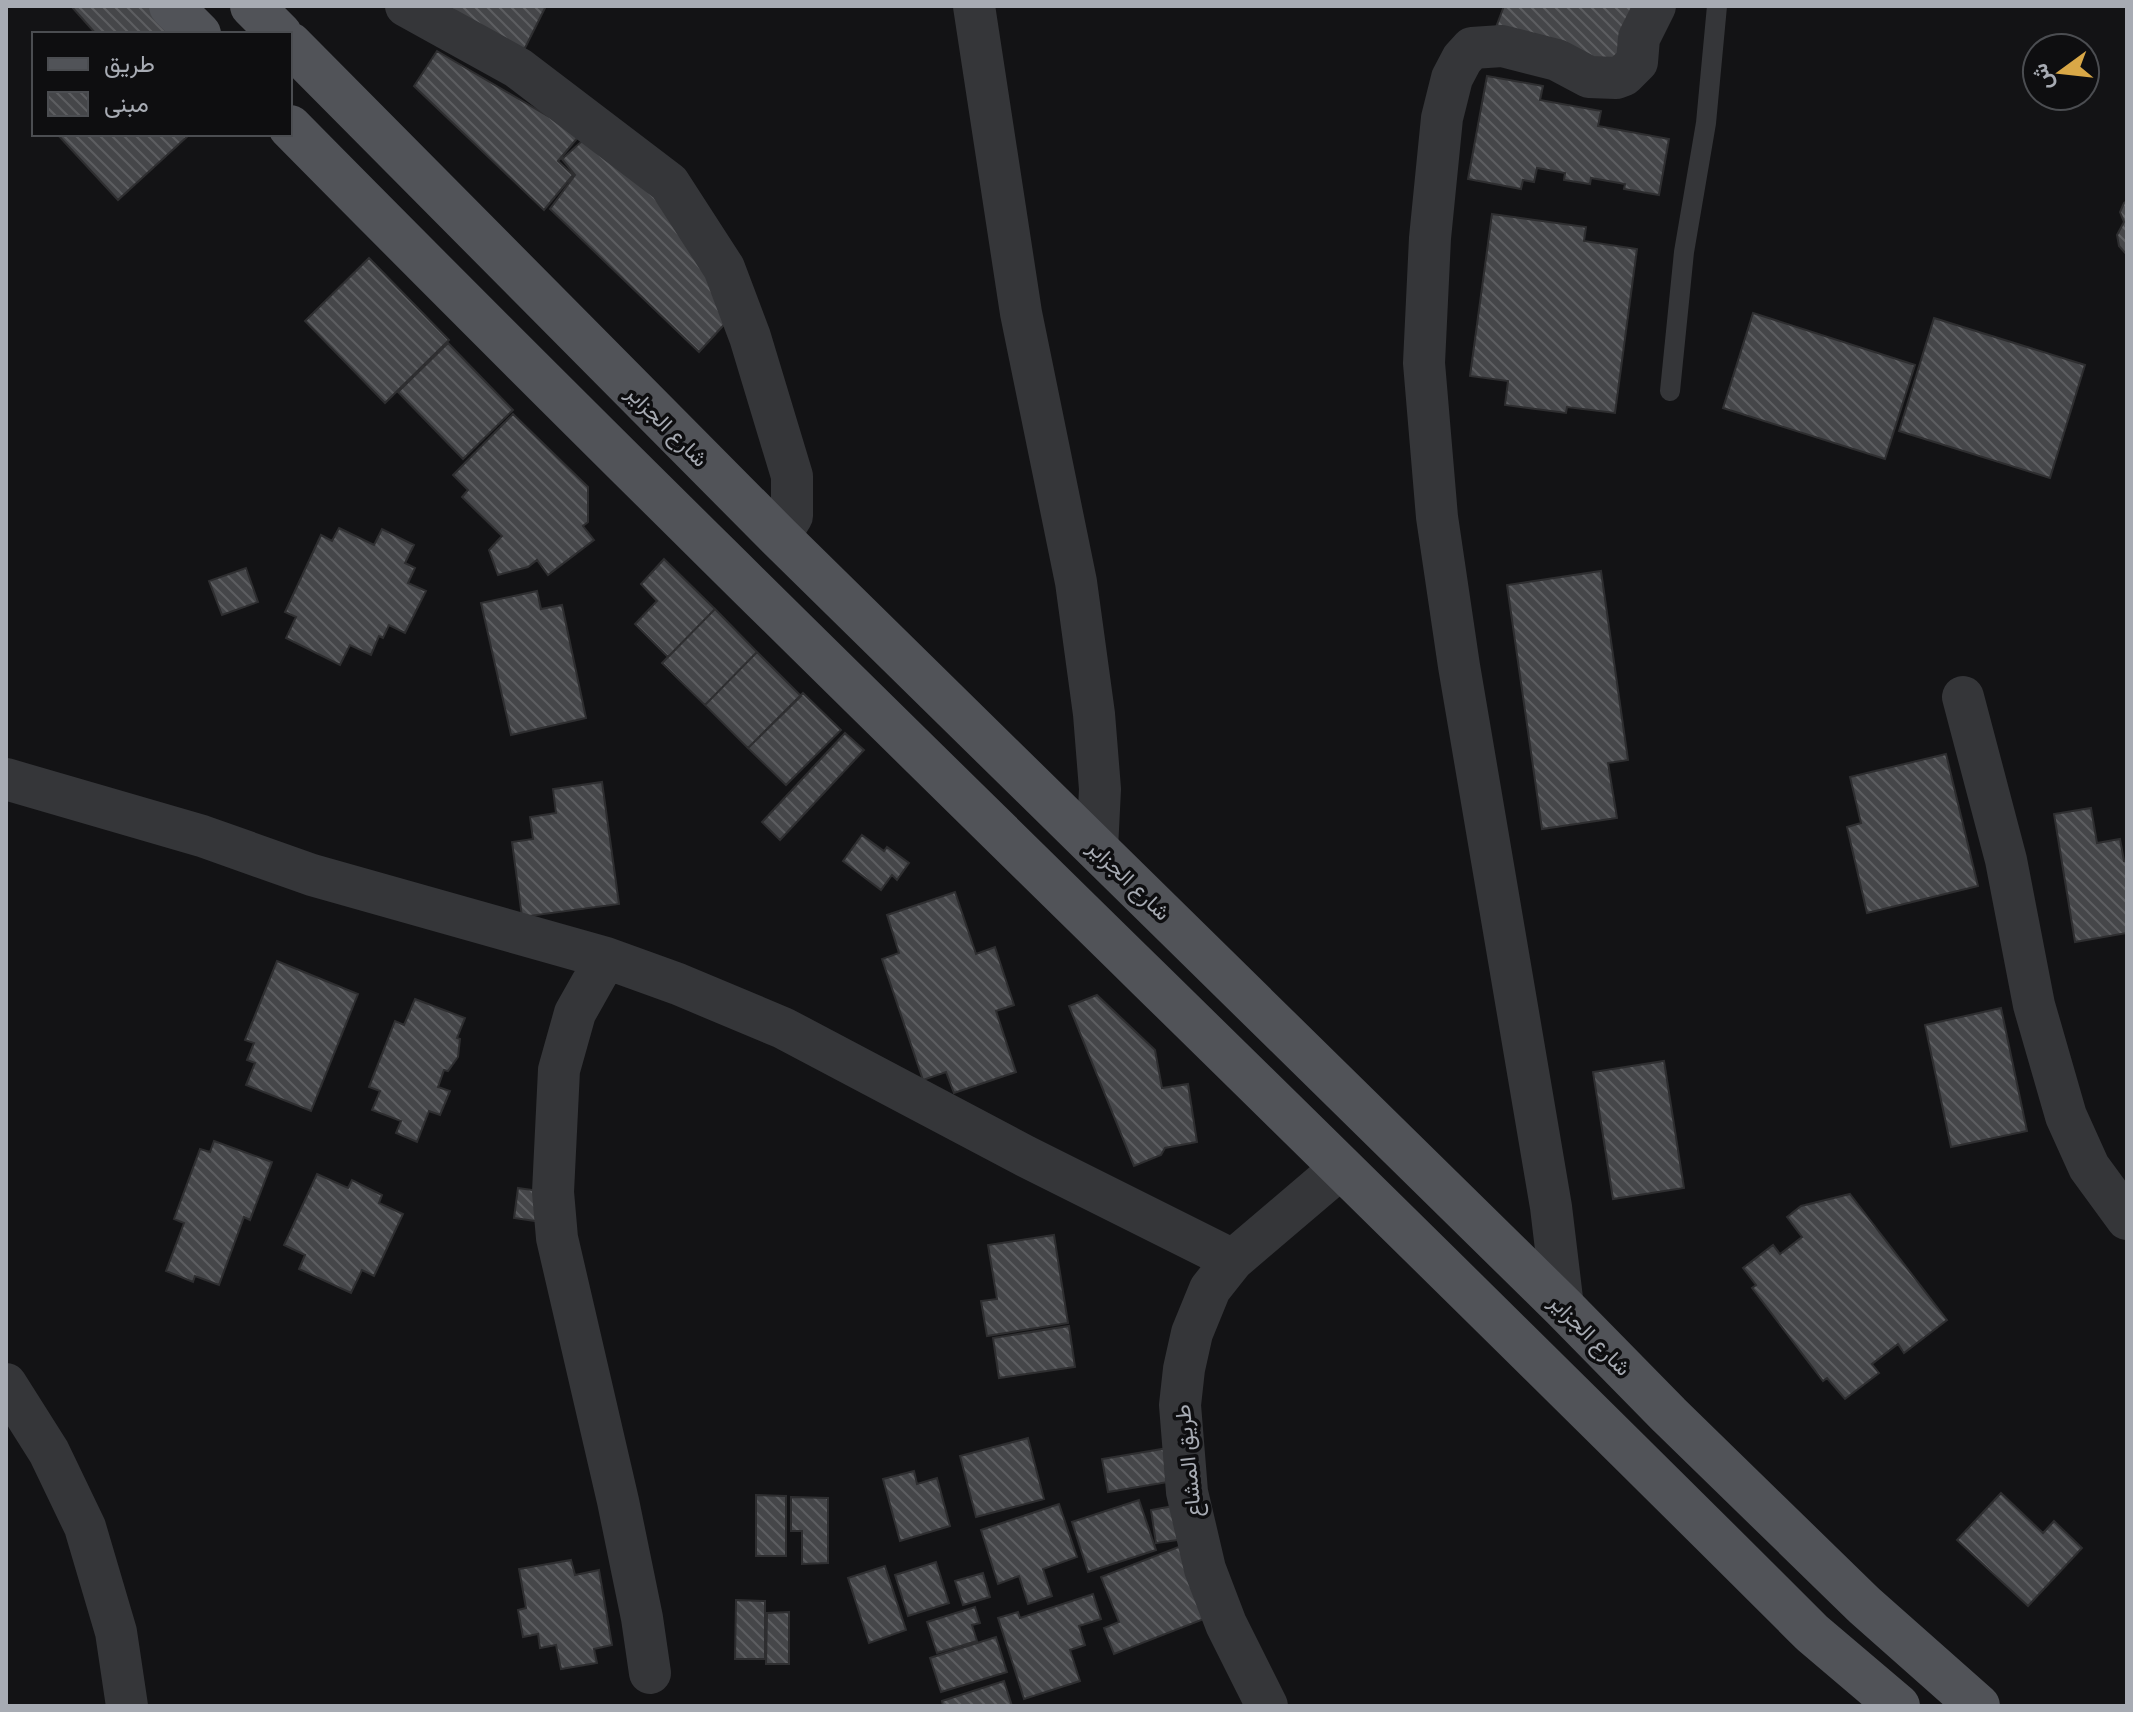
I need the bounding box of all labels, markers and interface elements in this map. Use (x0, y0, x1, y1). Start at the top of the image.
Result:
legend (32, 32, 292, 136)
north arrow (2021, 32, 2101, 112)
text: طريق (104, 48, 155, 79)
text: ش (2025, 61, 2060, 94)
text: مبنى (104, 88, 149, 119)
street label: شارع الجزاير (619, 378, 714, 473)
street label: شارع الجزاير (1081, 832, 1177, 927)
street label: شارع الجزاير (1542, 1287, 1637, 1382)
street label: طريق المشاع (1168, 1403, 1208, 1519)

